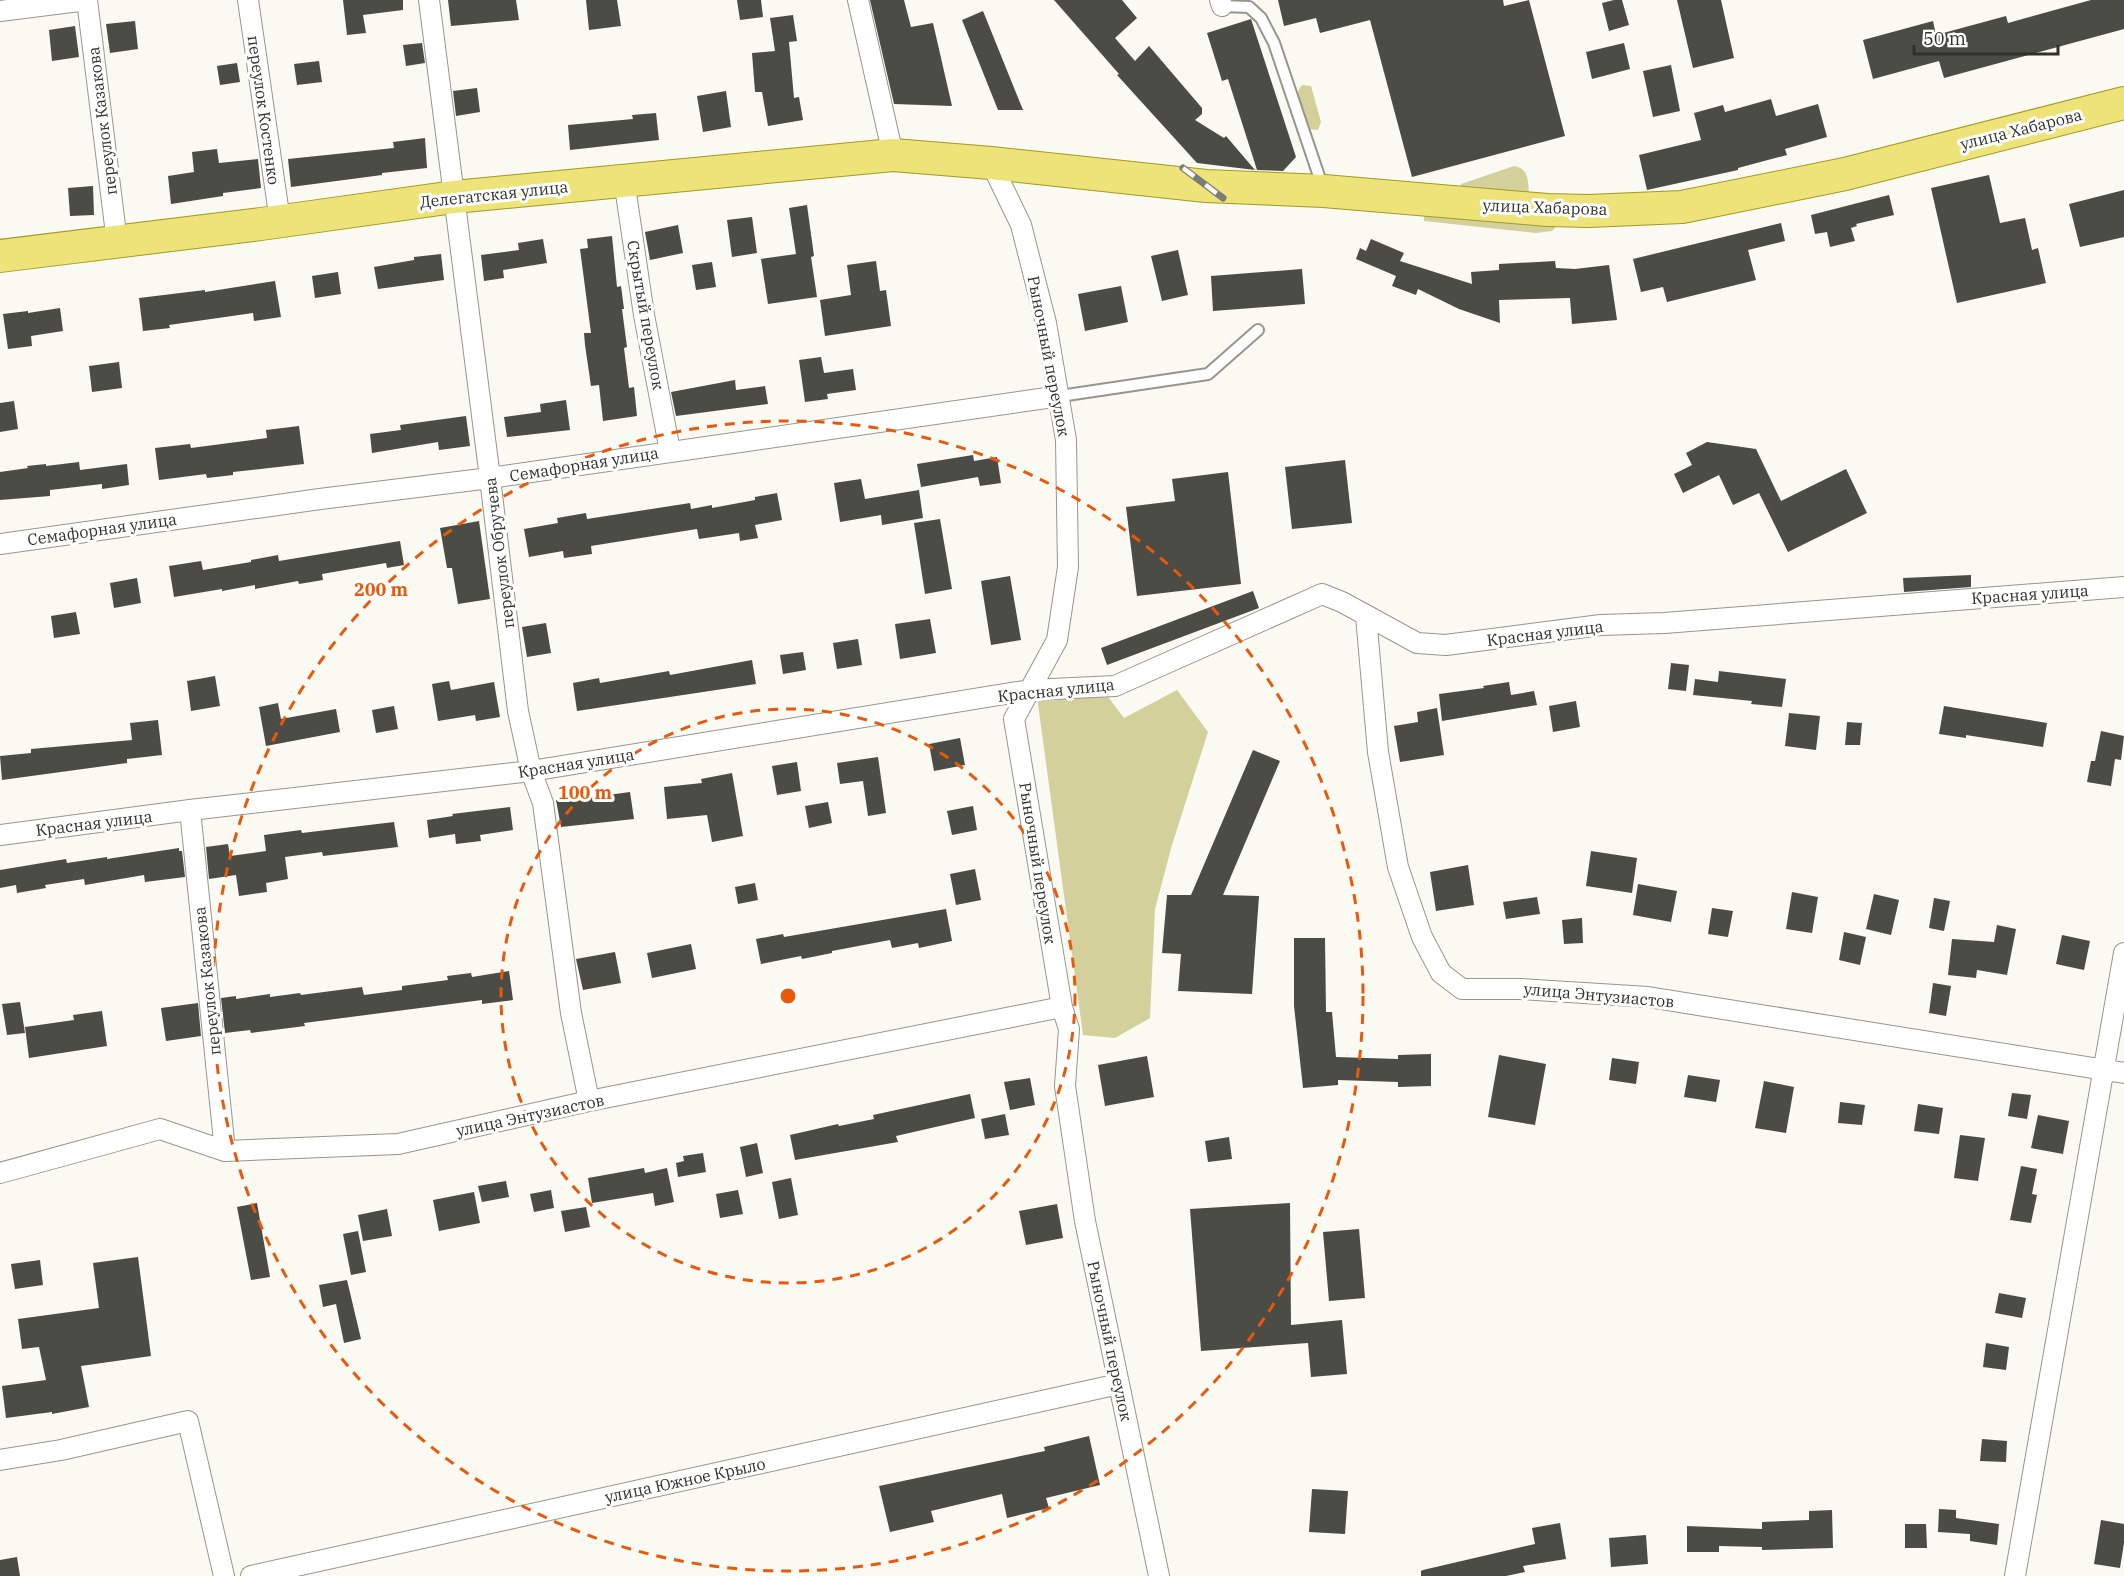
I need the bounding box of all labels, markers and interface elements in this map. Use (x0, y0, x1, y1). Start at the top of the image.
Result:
scale bar (1914, 18, 2058, 56)
text: 50 m (1923, 27, 1966, 50)
street label: переулок Костенко (244, 34, 284, 186)
street label: переулок Казакова (83, 45, 121, 196)
street label: улица Хабарова (1958, 104, 2084, 154)
street label: Делегатская улица (419, 176, 569, 212)
street label: улица Хабарова (1482, 195, 1608, 219)
street label: Скрытый переулок (623, 239, 669, 392)
street label: Рыночный переулок (1024, 274, 1075, 439)
street label: Семафорная улица (508, 442, 660, 486)
street label: переулок Обручева (480, 476, 518, 630)
street label: Семафорная улица (26, 509, 178, 549)
text: 200 m (354, 578, 409, 601)
street label: Красная улица (1971, 580, 2089, 608)
street label: Красная улица (1486, 616, 1605, 650)
street label: Красная улица (997, 674, 1116, 706)
street label: Красная улица (516, 744, 636, 782)
text: 100 m (558, 781, 613, 804)
street label: Рыночный переулок (1015, 781, 1061, 946)
street label: Красная улица (35, 806, 154, 840)
street label: переулок Казакова (189, 905, 225, 1056)
street label: улица Энтузиастов (1523, 978, 1675, 1012)
centre of rings (778, 986, 798, 1006)
street label: улица Энтузиастов (454, 1090, 606, 1140)
street label: Рыночный переулок (1083, 1259, 1137, 1424)
street label: улица Южное Крыло (603, 1453, 767, 1507)

